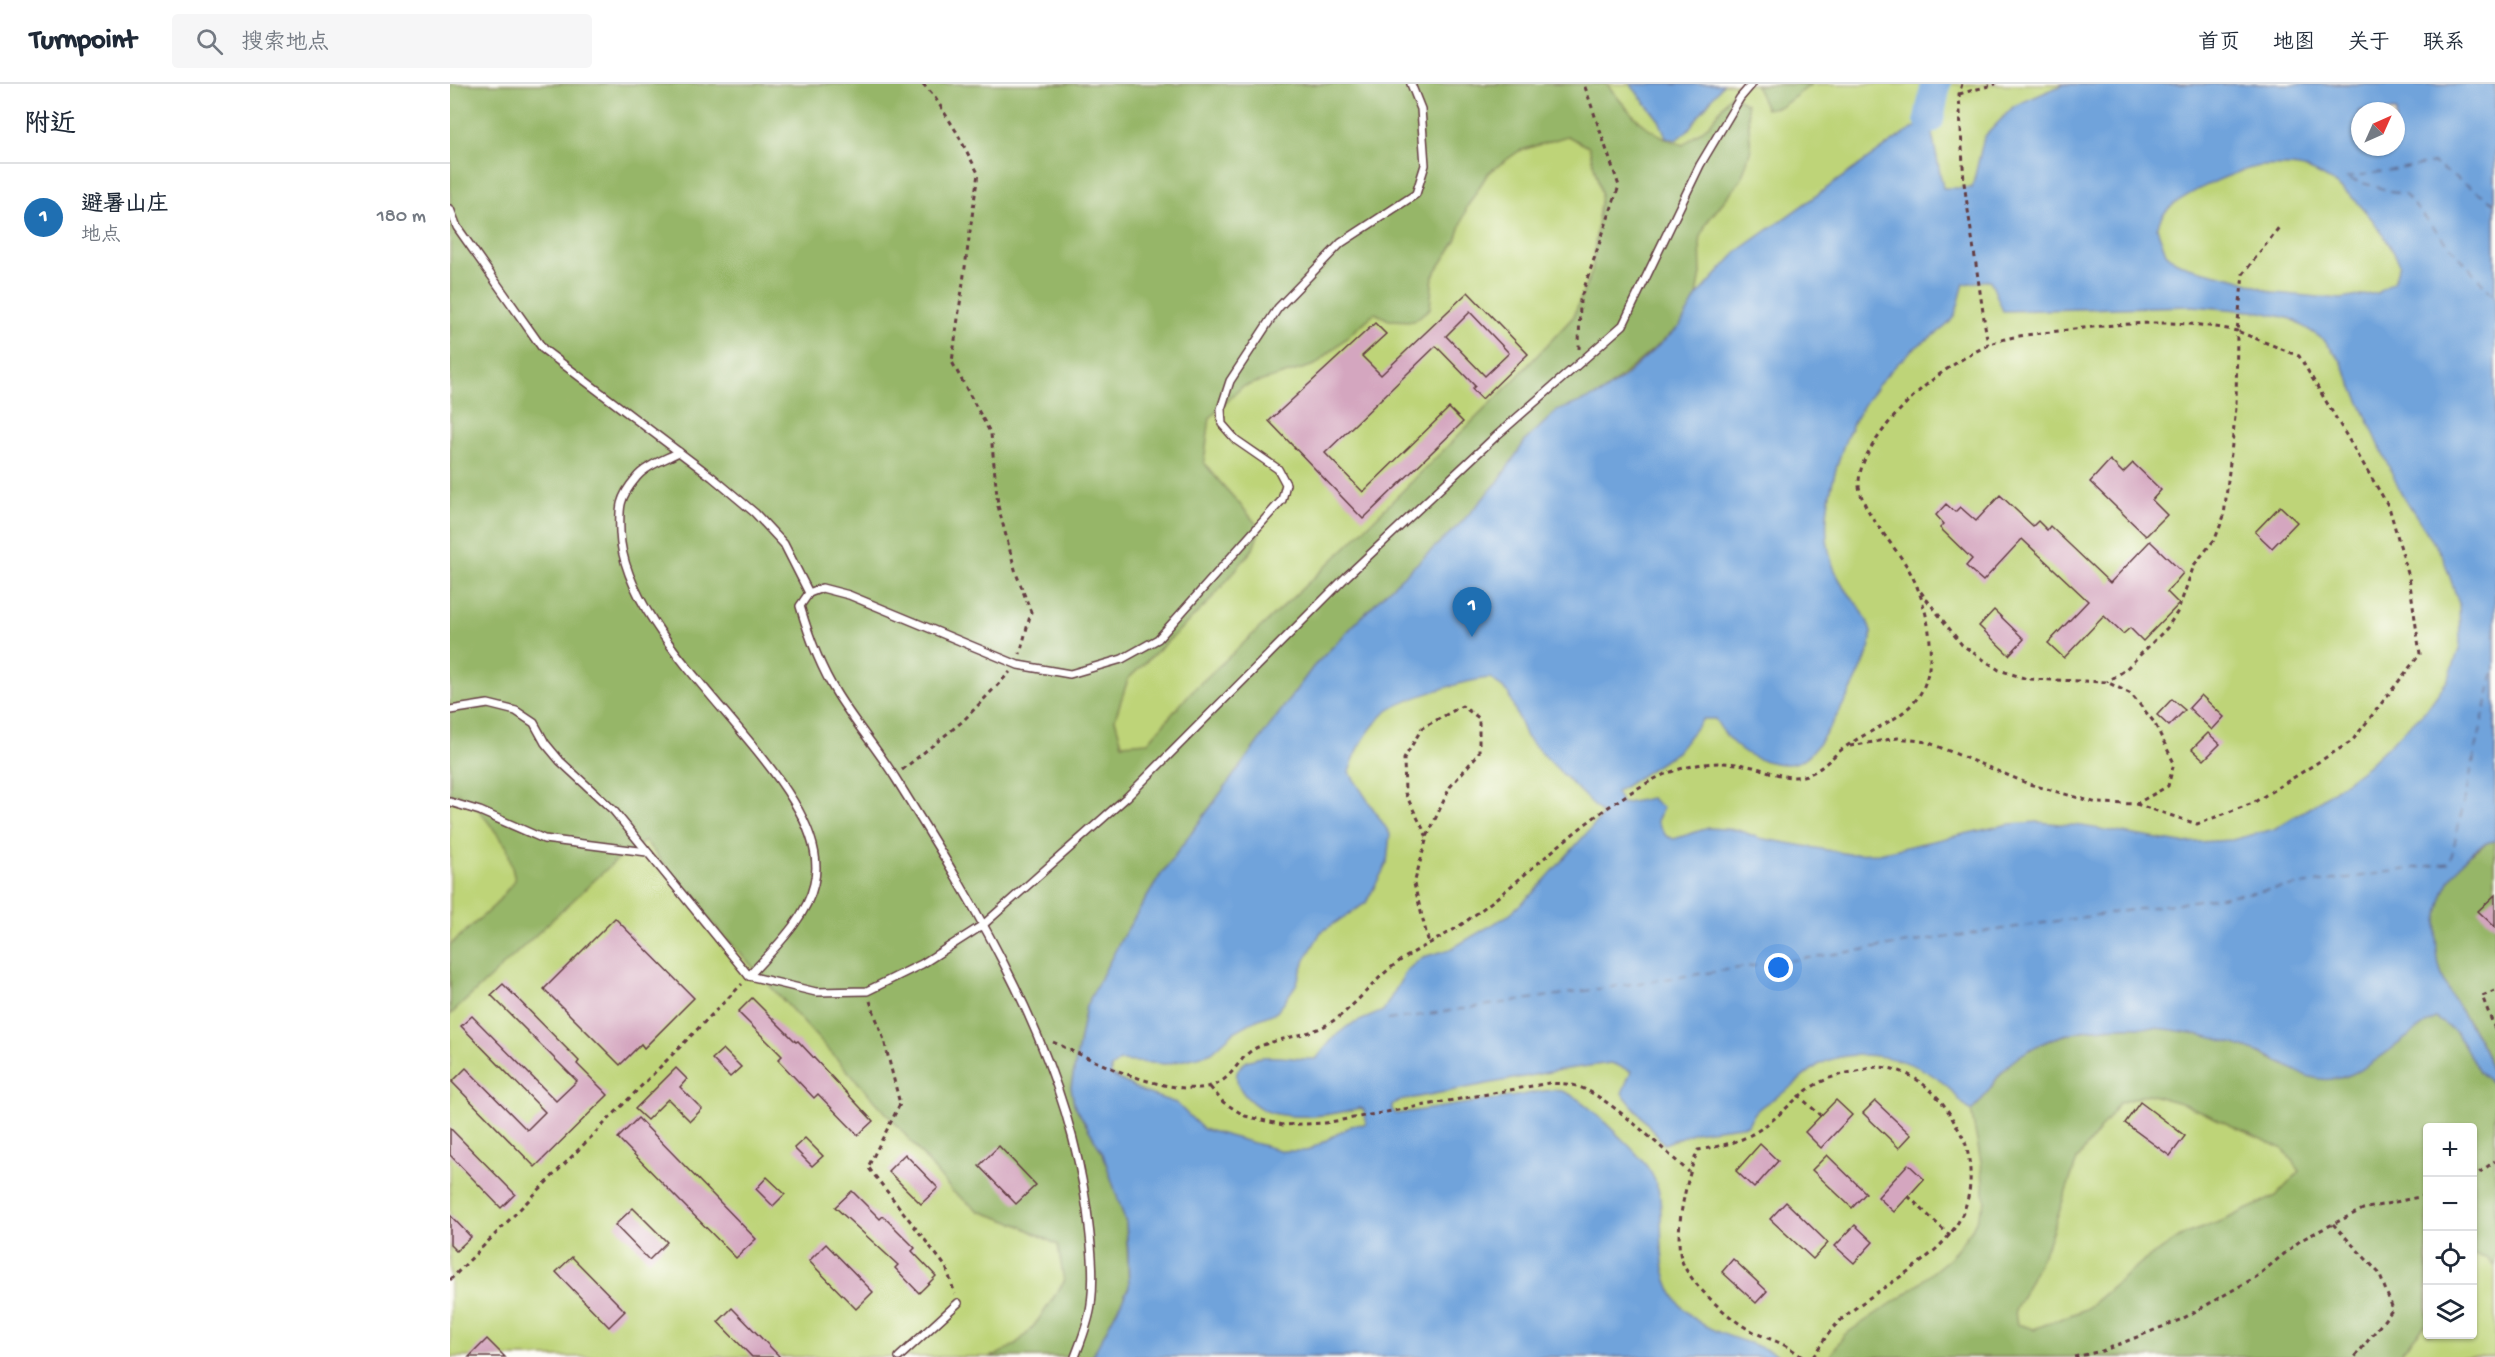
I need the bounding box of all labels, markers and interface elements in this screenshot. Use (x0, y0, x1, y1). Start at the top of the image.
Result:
search box (172, 14, 592, 68)
text: Turnpoint (30, 25, 136, 58)
icon: search (193, 25, 226, 58)
text: 搜索地点 (241, 31, 329, 57)
text: 首页 (2198, 32, 2240, 57)
text: 地图 (2273, 32, 2315, 57)
text: 关于 (2348, 32, 2390, 57)
text: 联系 (2423, 32, 2465, 57)
north arrow (2351, 102, 2405, 156)
text: 附近 (24, 111, 76, 142)
text: 避暑山庄 (81, 193, 169, 219)
text: 1 (39, 206, 48, 229)
text: 180 m (377, 206, 426, 229)
text: 地点 (81, 225, 121, 248)
pin: 1 (1452, 588, 1492, 637)
your location (1764, 953, 1793, 982)
map controls (2423, 1123, 2477, 1339)
button: + (2423, 1123, 2477, 1177)
button: − (2423, 1177, 2477, 1231)
button: locate (2423, 1231, 2477, 1285)
button: layers (2423, 1285, 2477, 1339)

